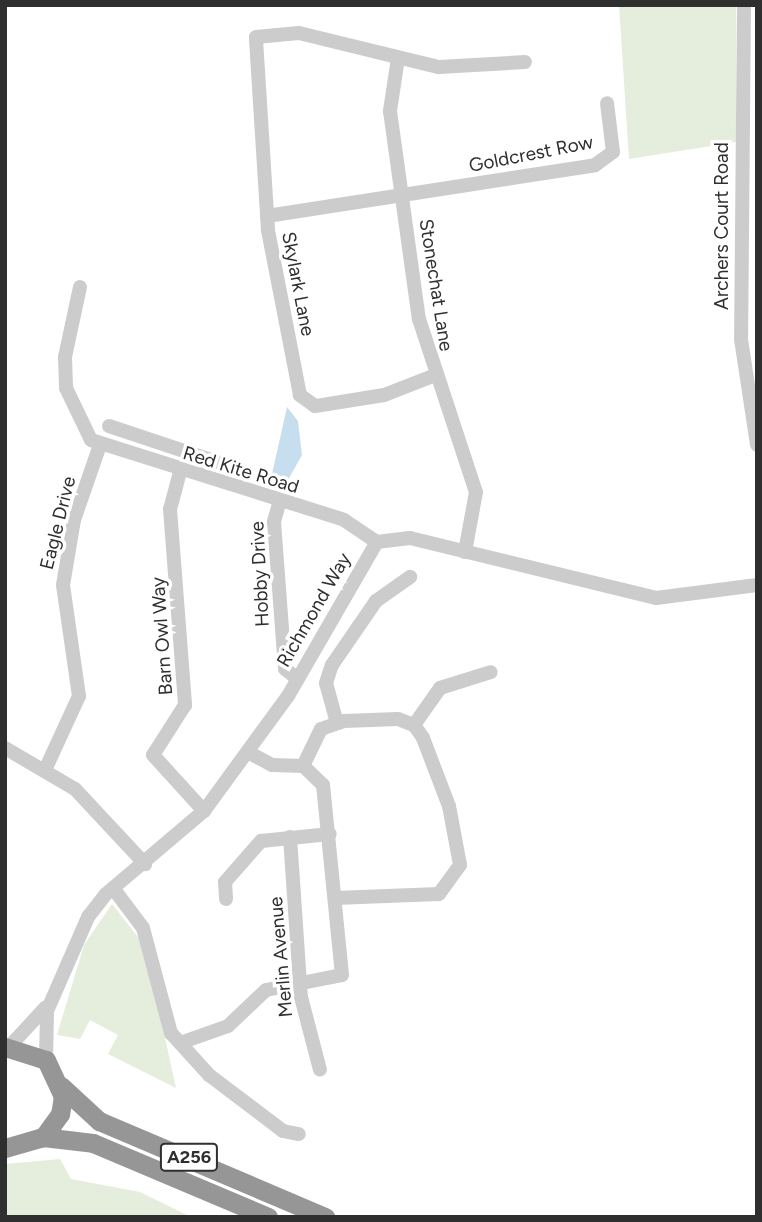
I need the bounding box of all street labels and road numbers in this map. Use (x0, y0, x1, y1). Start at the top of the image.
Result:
street label: Goldcrest Row (467, 131, 595, 177)
street label: Archers Court Road (711, 142, 733, 310)
street label: Stonechat Lane (414, 217, 458, 353)
street label: Skylark Lane (277, 230, 319, 338)
street label: Red Kite Road (180, 442, 302, 498)
street label: Eagle Drive (35, 474, 81, 572)
street label: Hobby Drive (246, 521, 274, 627)
street label: Richmond Way (272, 549, 356, 671)
street label: Barn Owl Way (146, 576, 178, 696)
street label: Merlin Avenue (264, 896, 298, 1018)
road number: A256 (159, 1142, 219, 1172)

